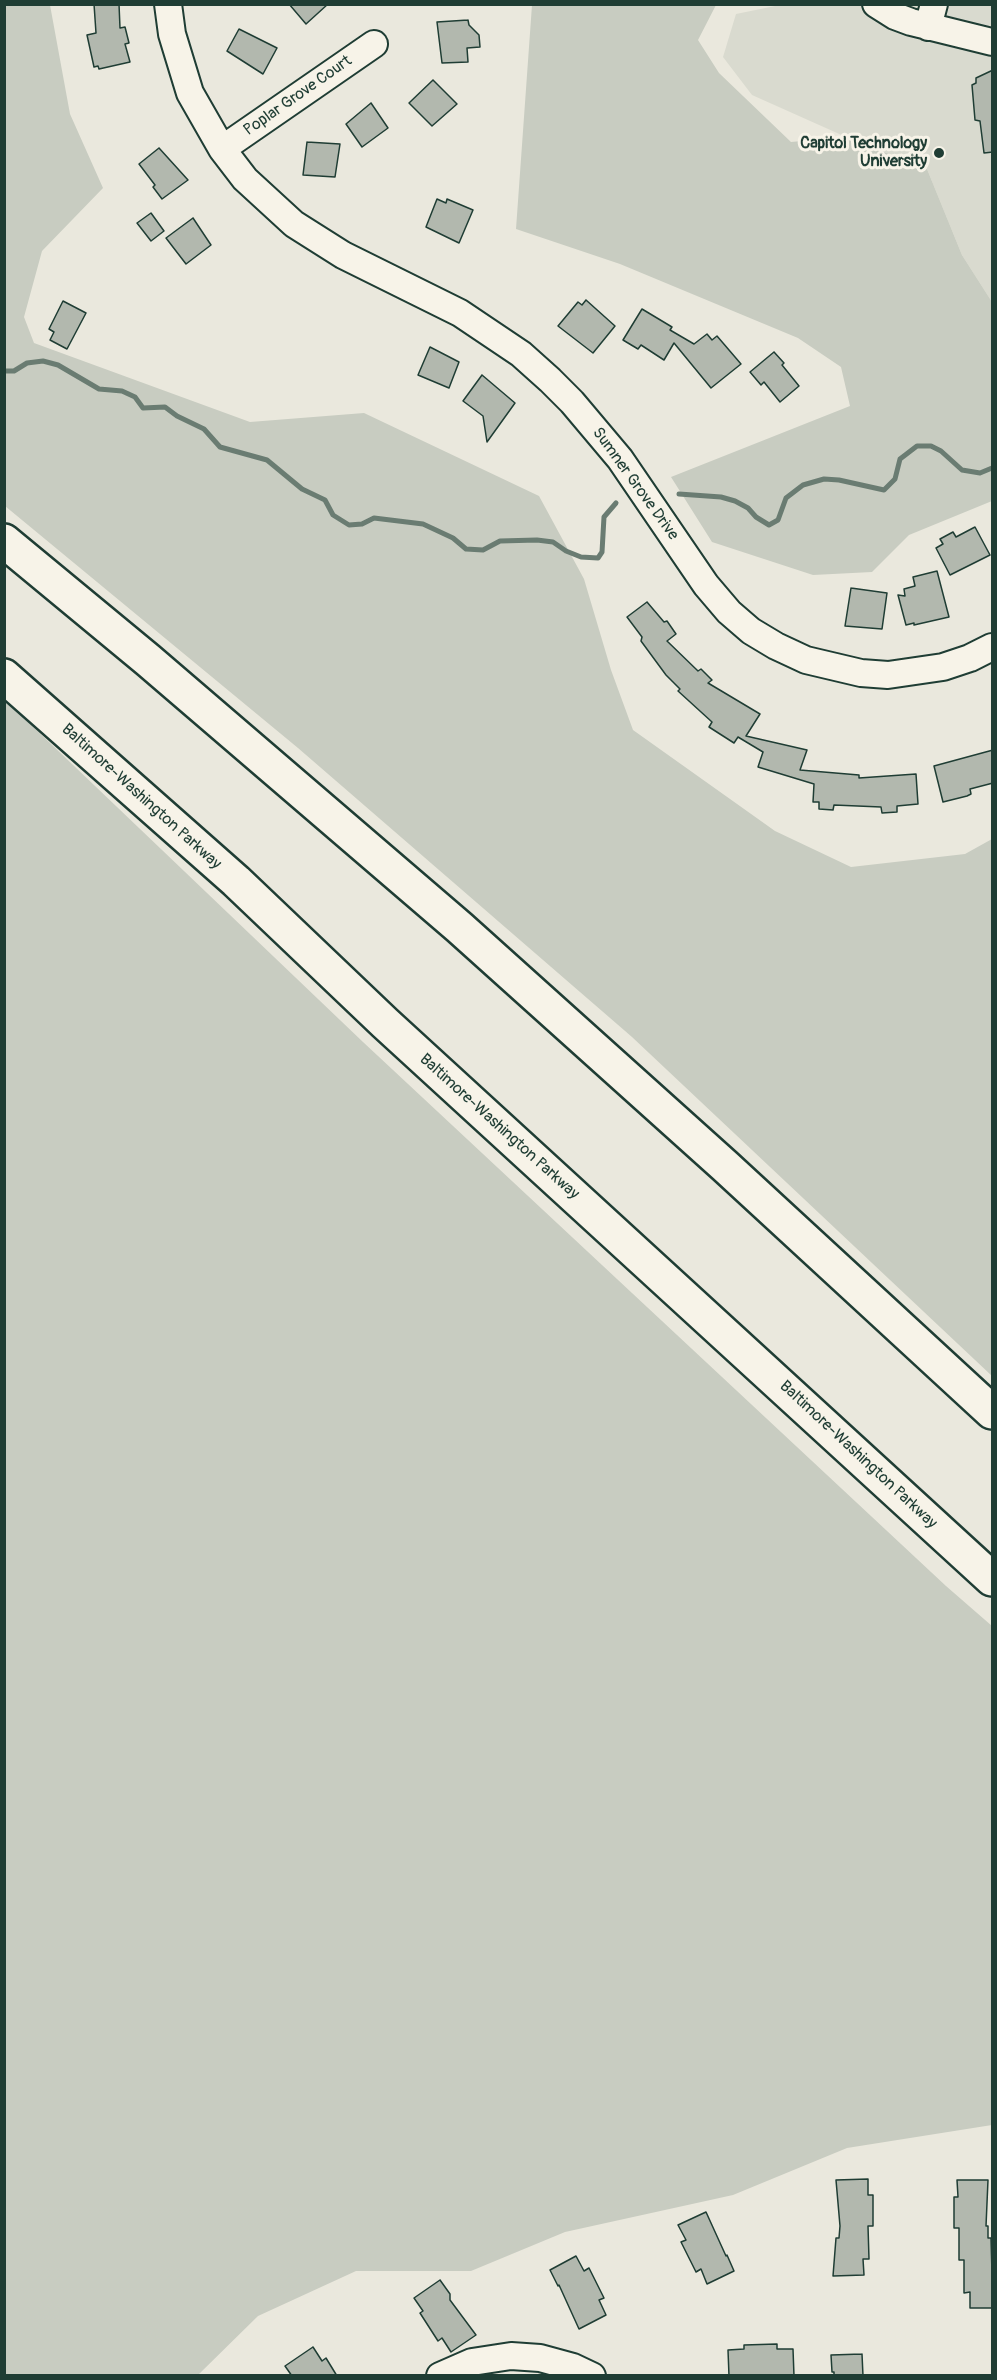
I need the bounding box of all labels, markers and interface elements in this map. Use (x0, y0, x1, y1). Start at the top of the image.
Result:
street label: Poplar Grove Court (240, 52, 356, 140)
place label: Capitol Technology University (800, 134, 927, 172)
marker: Capitol Technology University (932, 146, 946, 160)
street label: Sumner Grove Drive (588, 424, 682, 544)
street label: Baltimore-Washington Parkway (57, 720, 225, 874)
street label: Baltimore-Washington Parkway (415, 1050, 583, 1204)
street label: Baltimore-Washington Parkway (775, 1377, 941, 1533)

